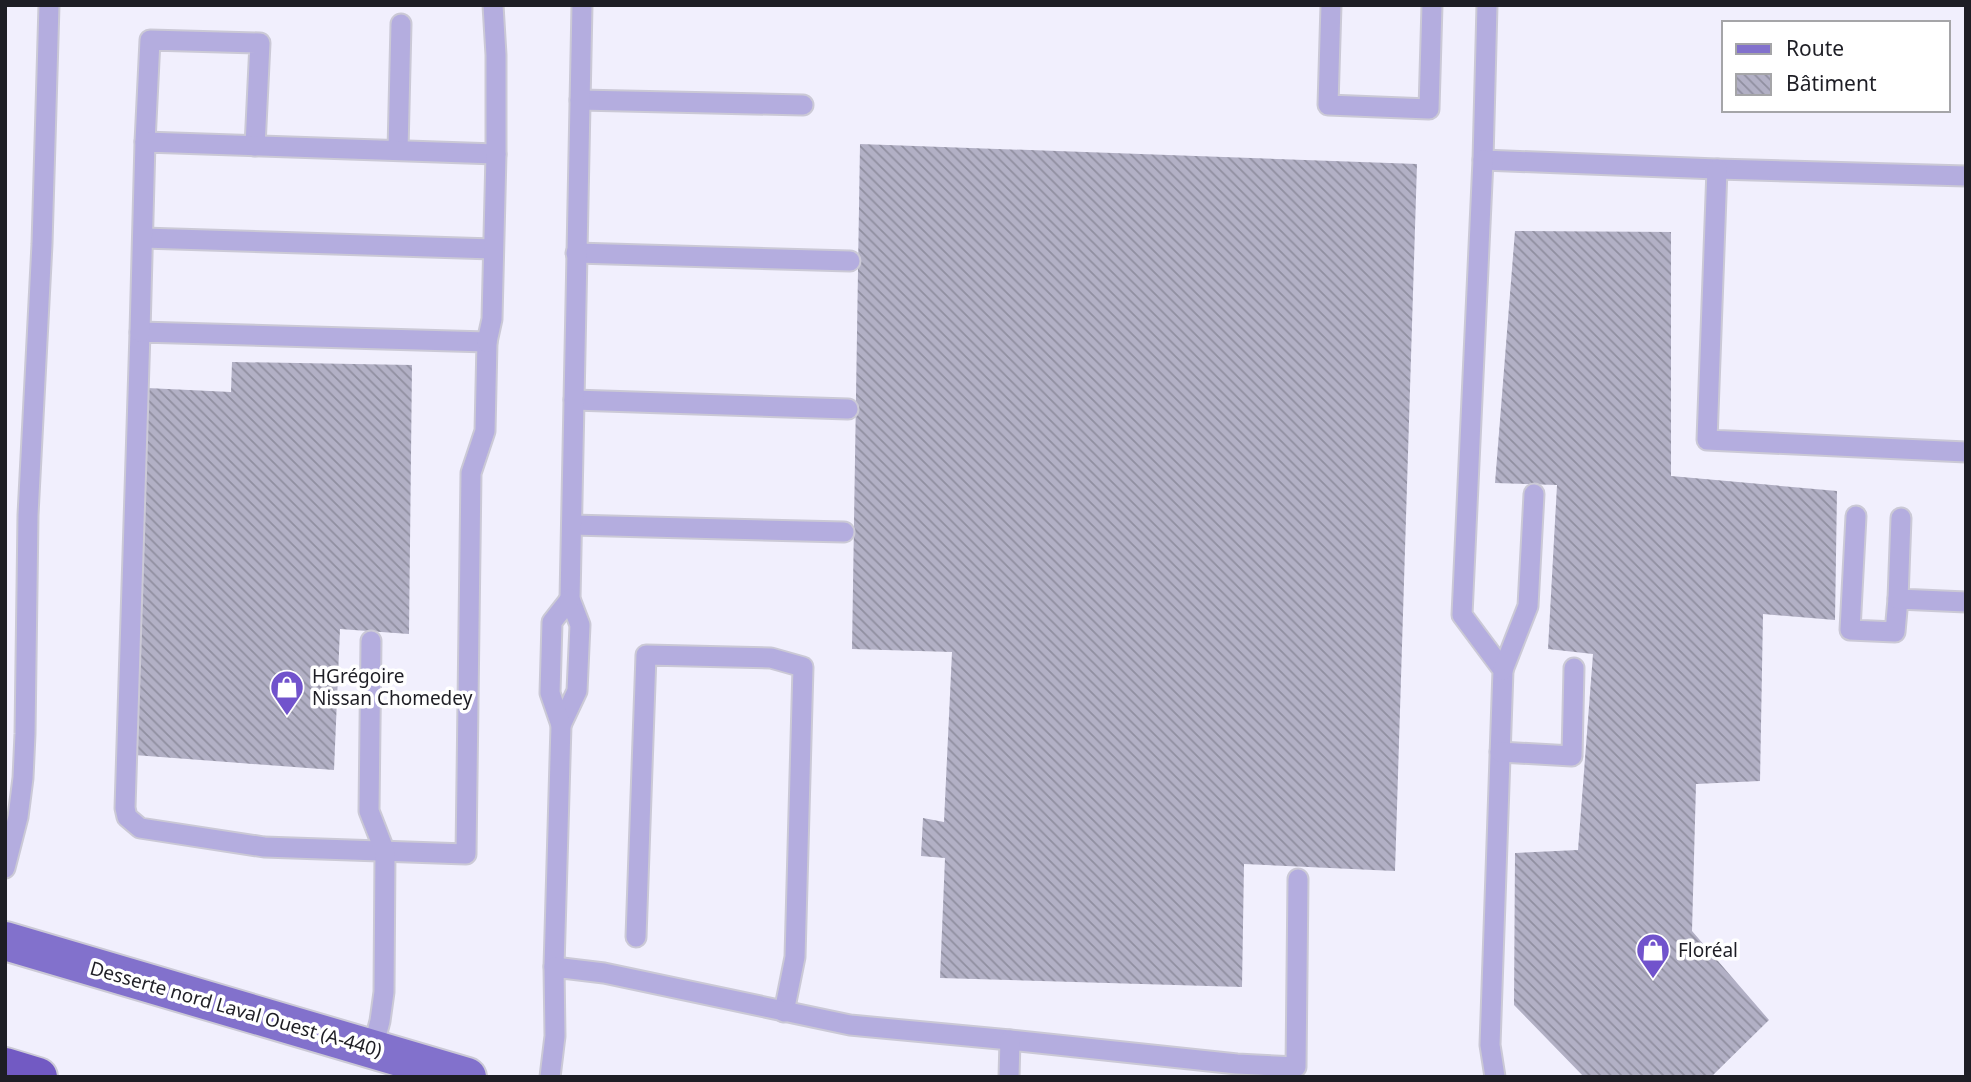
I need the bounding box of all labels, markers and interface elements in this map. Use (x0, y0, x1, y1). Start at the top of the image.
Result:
legend (1722, 21, 1950, 112)
text: Route (1786, 34, 1844, 62)
text: Bâtiment (1786, 69, 1877, 97)
place label: HGrégoire Nissan Chomedey (312, 663, 473, 711)
shop icon: HGrégoire Nissan Chomedey (268, 668, 306, 717)
shop icon: Floréal (1634, 931, 1672, 980)
place label: Floréal (1678, 937, 1738, 963)
street label: Desserte nord Laval Ouest (A-440) (87, 955, 385, 1063)

